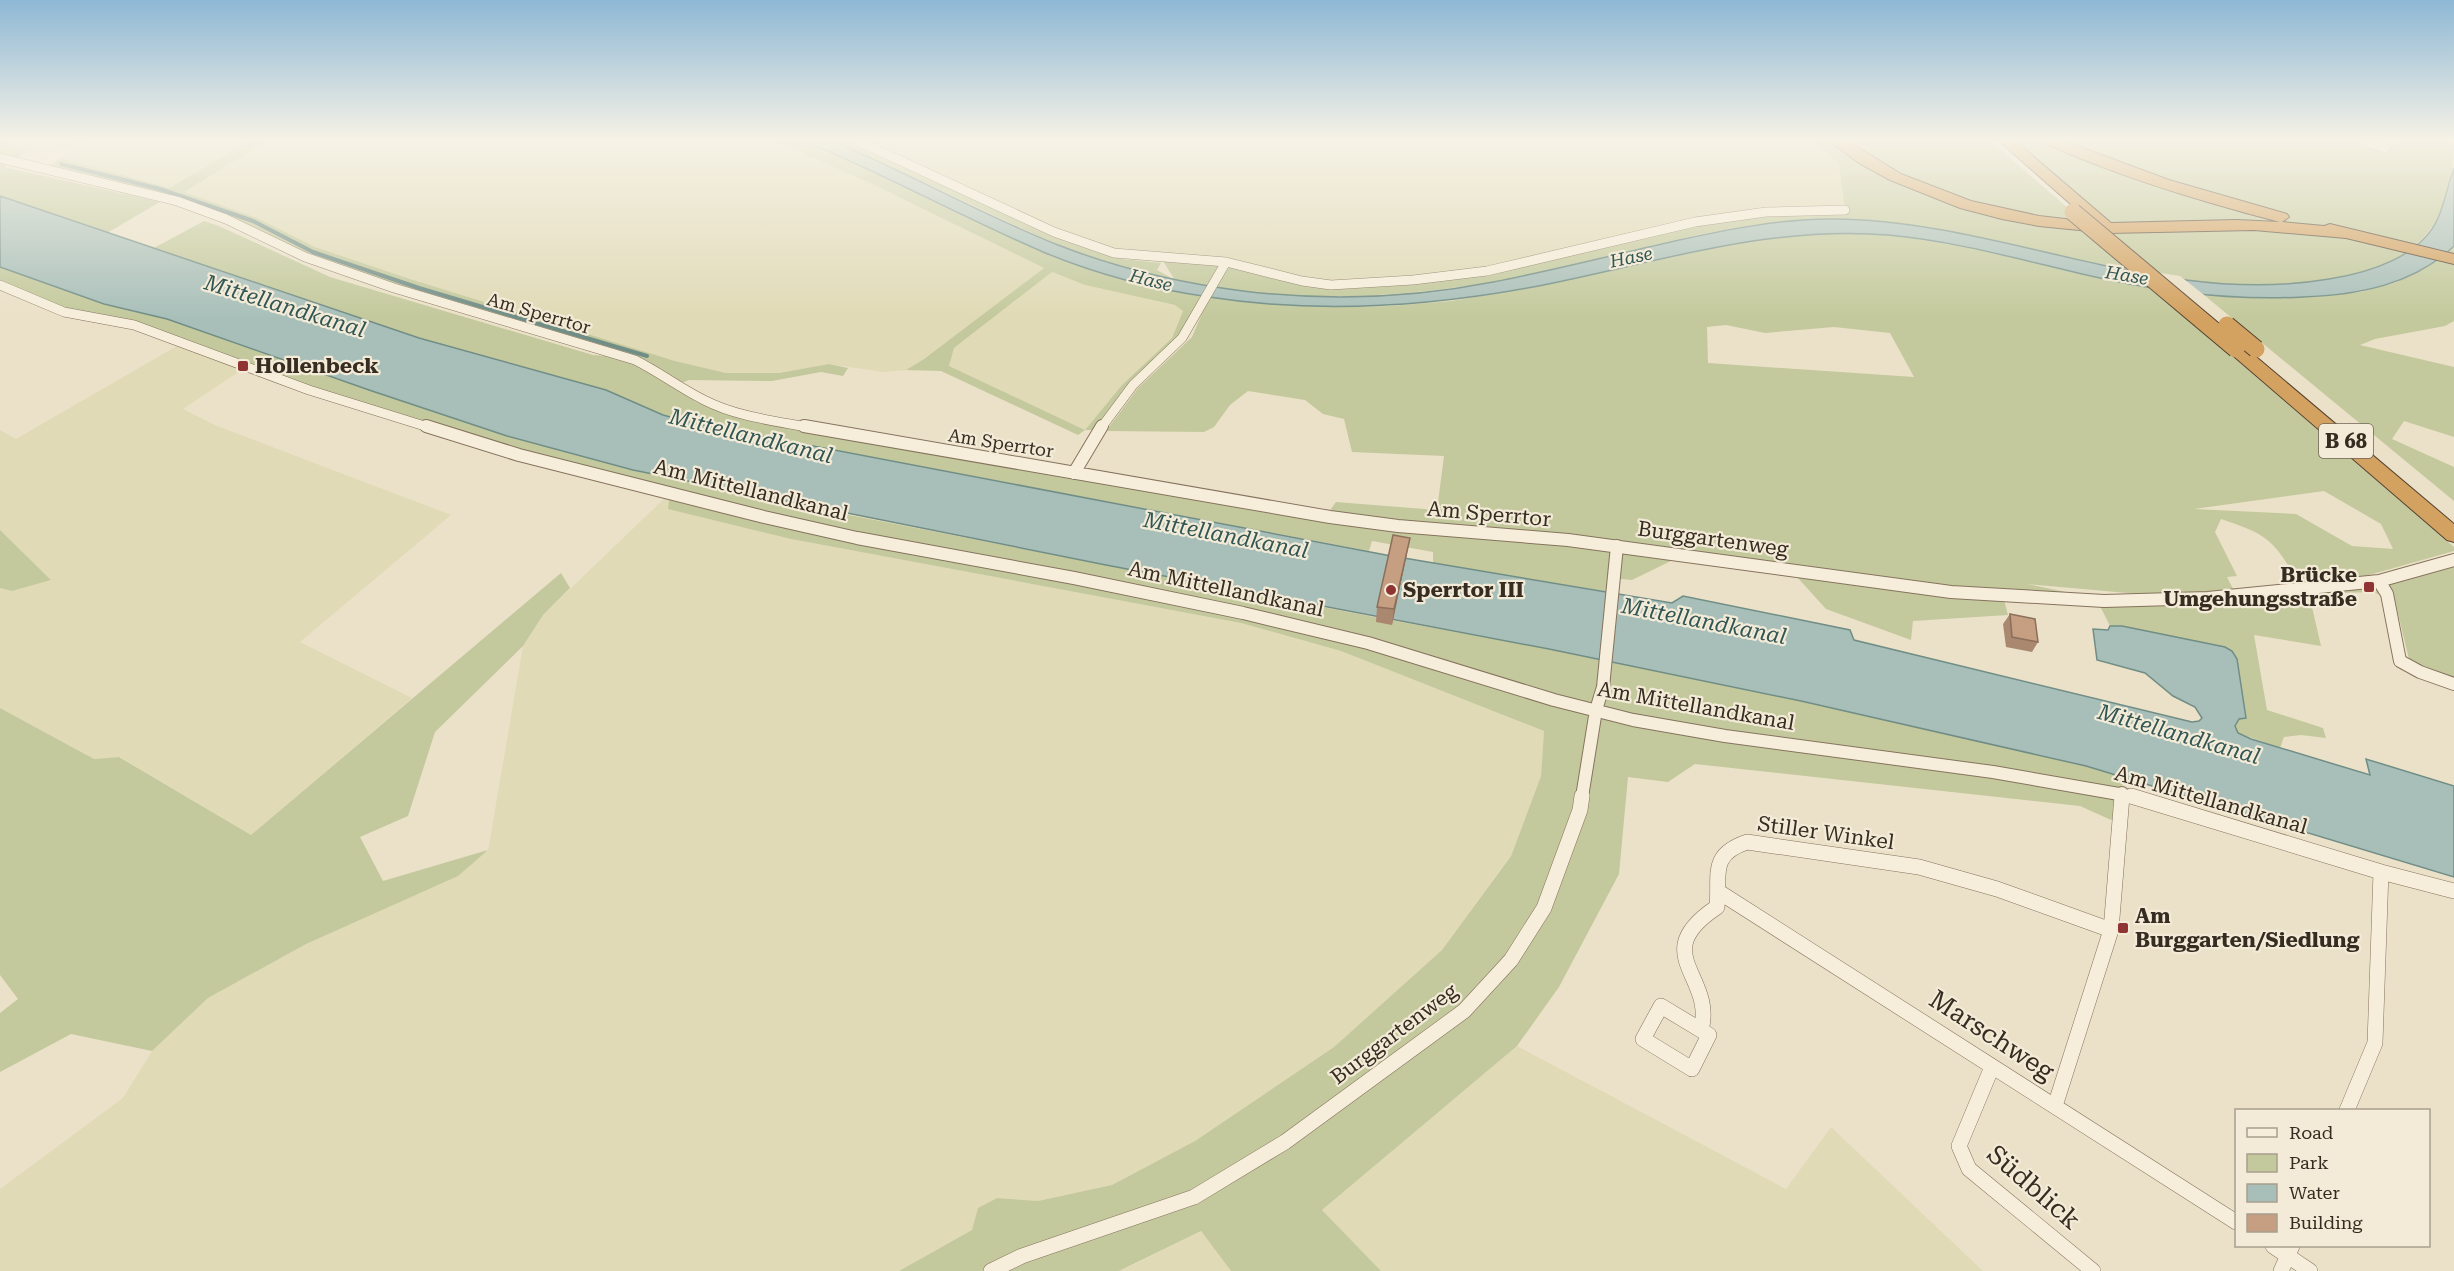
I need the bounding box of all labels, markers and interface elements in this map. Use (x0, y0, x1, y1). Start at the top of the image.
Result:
water label: Hase (1607, 242, 1654, 272)
water label: Hase (2103, 261, 2150, 289)
water label: Hase (1126, 264, 1175, 295)
water label: Mittellandkanal (200, 269, 369, 342)
street label: Am Sperrtor (485, 288, 593, 338)
place label: Hollenbeck (255, 354, 379, 378)
marker: Hollenbeck (236, 359, 250, 373)
water label: Mittellandkanal (666, 403, 835, 468)
street label: Am Sperrtor (947, 424, 1055, 462)
road number: B 68 (2319, 424, 2373, 458)
street label: Am Mittellandkanal (651, 454, 851, 526)
street label: Am Sperrtor (1426, 497, 1552, 531)
water label: Mittellandkanal (1141, 507, 1310, 563)
street label: Burggartenweg (1636, 517, 1790, 561)
street label: Am Mittellandkanal (1126, 557, 1327, 622)
place label: Brücke Umgehungsstraße (2163, 563, 2357, 611)
place label: Sperrtor III (1403, 578, 1524, 602)
marker: Brücke Umgehungsstraße (2362, 580, 2376, 594)
marker: Sperrtor III (1384, 583, 1398, 597)
water label: Mittellandkanal (1619, 593, 1788, 649)
street label: Am Mittellandkanal (1596, 677, 1797, 735)
water label: Mittellandkanal (2094, 699, 2263, 769)
street label: Am Mittellandkanal (2112, 761, 2311, 839)
street label: Stiller Winkel (1756, 812, 1896, 855)
place label: Am Burggarten/Siedlung (2135, 904, 2360, 952)
marker: Am Burggarten/Siedlung (2116, 921, 2130, 935)
street label: Burggartenweg (1326, 979, 1462, 1089)
street label: Marschweg (1924, 984, 2060, 1087)
legend (2235, 1109, 2430, 1247)
text: Road (2289, 1122, 2334, 1143)
street label: Südblick (1981, 1139, 2087, 1235)
text: Park (2289, 1152, 2329, 1173)
text: Water (2289, 1182, 2340, 1203)
text: Building (2289, 1212, 2363, 1233)

